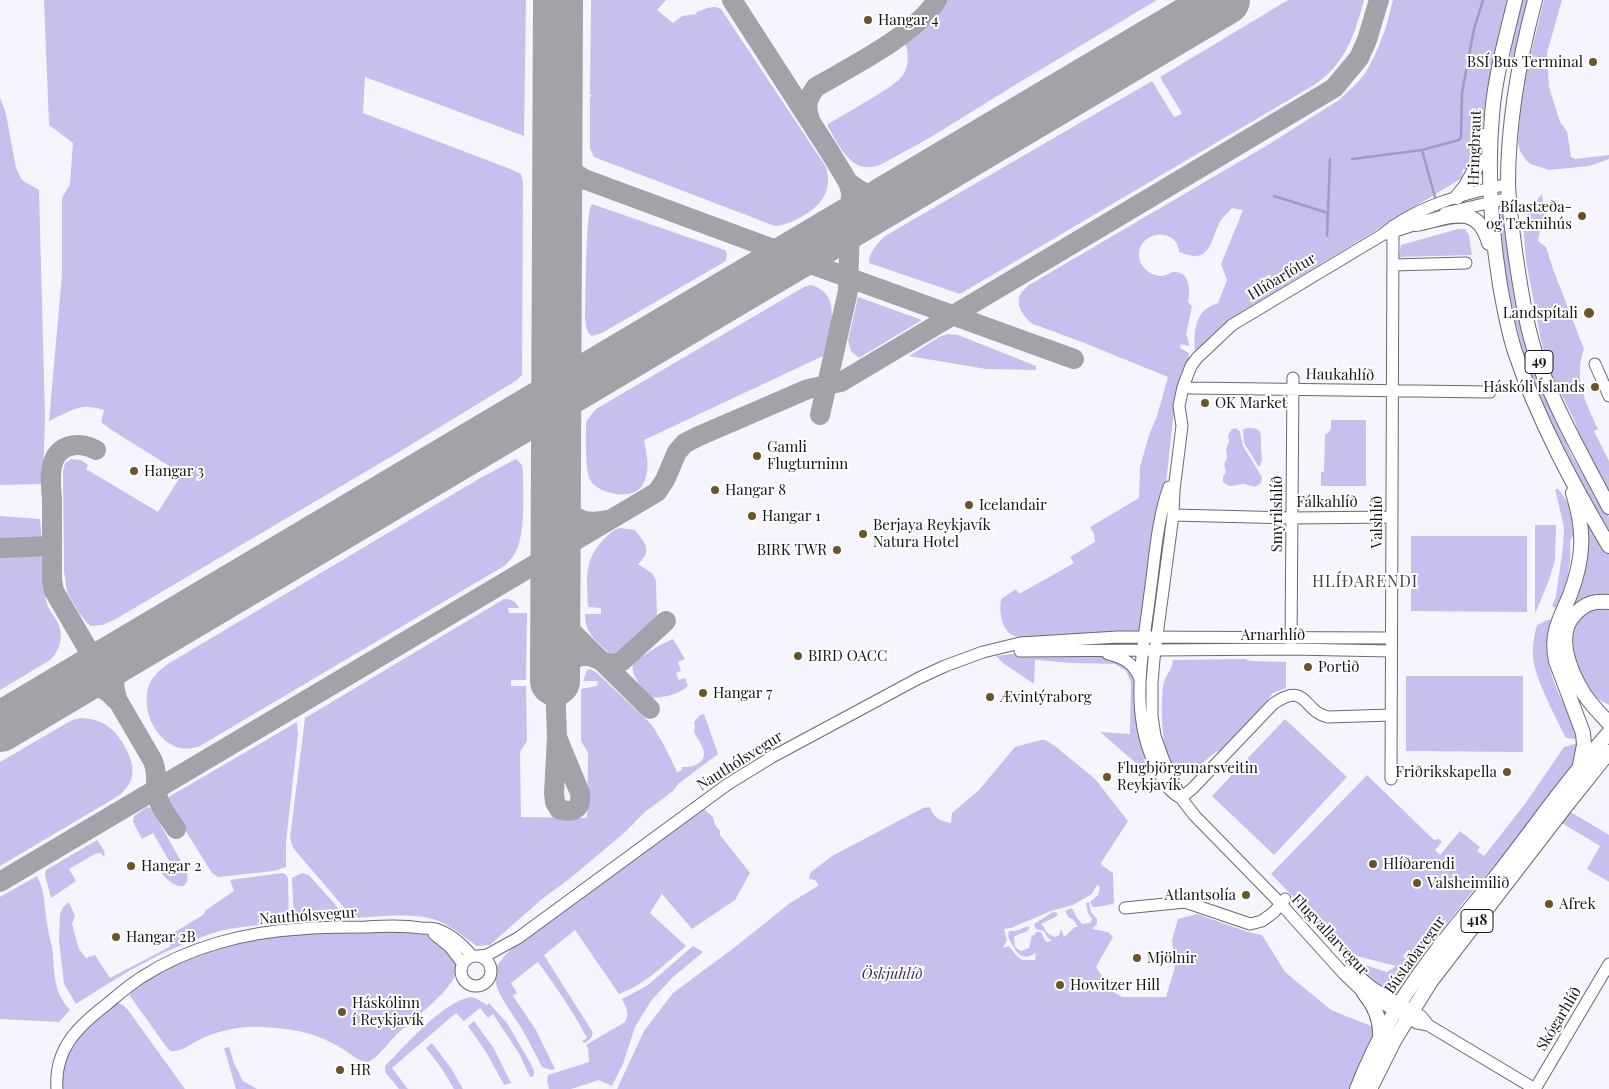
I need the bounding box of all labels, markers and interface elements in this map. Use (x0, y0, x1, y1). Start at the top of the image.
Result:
place label: Hangar 4 (878, 11, 939, 29)
marker: Hangar 4 (862, 14, 874, 26)
place label: BSÍ Bus Terminal (1467, 53, 1583, 71)
marker: BSÍ Bus Terminal (1587, 56, 1599, 68)
street label: Hringbraut (1465, 110, 1485, 186)
place label: Bílastæða- og Tæknihús (1486, 198, 1572, 233)
marker: Bílastæða- og Tæknihús (1576, 210, 1588, 222)
street label: Hlíðarfótur (1245, 250, 1319, 304)
place label: Landspítali (1503, 304, 1578, 322)
marker: Landspítali (1582, 306, 1596, 320)
road number: 49 (1525, 351, 1553, 374)
street label: Haukahlíð (1305, 365, 1375, 385)
place label: Háskóli Íslands (1483, 378, 1585, 396)
marker: Háskóli Íslands (1589, 381, 1601, 393)
place label: OK Market (1215, 394, 1287, 412)
marker: OK Market (1199, 397, 1211, 409)
place label: Gamli Flugturninn (767, 438, 848, 473)
marker: Gamli Flugturninn (751, 450, 763, 462)
place label: Hangar 3 (144, 462, 204, 480)
marker: Hangar 3 (128, 465, 140, 477)
street label: Smyrilshlíð (1268, 476, 1286, 552)
place label: Hangar 8 (725, 481, 786, 499)
marker: Hangar 8 (709, 484, 721, 496)
street label: Fálkahlíð (1296, 493, 1358, 511)
place label: Icelandair (979, 496, 1047, 514)
street label: Valshlíð (1368, 496, 1386, 548)
marker: Icelandair (963, 499, 975, 511)
place label: Hangar 1 (762, 507, 821, 525)
marker: Hangar 1 (746, 510, 758, 522)
place label: Berjaya Reykjavík Natura Hotel (873, 516, 991, 551)
marker: Berjaya Reykjavík Natura Hotel (857, 528, 869, 540)
place label: BIRK TWR (757, 541, 827, 559)
marker: BIRK TWR (831, 544, 843, 556)
district label: HLÍÐARENDI (1311, 572, 1419, 592)
street label: Arnarhlíð (1241, 626, 1305, 644)
place label: BIRD OACC (808, 647, 887, 665)
marker: BIRD OACC (792, 650, 804, 662)
place label: Portið (1318, 658, 1360, 676)
marker: Portið (1302, 661, 1314, 673)
place label: Hangar 7 (713, 684, 772, 702)
marker: Hangar 7 (697, 687, 709, 699)
place label: Ævintýraborg (1000, 688, 1092, 706)
marker: Ævintýraborg (984, 691, 996, 703)
street label: Nauthólsvegur (694, 727, 786, 795)
place label: Flugbjörgunarsveitin Reykjavík (1117, 759, 1258, 794)
place label: Friðrikskapella (1395, 763, 1497, 781)
marker: Friðrikskapella (1501, 766, 1513, 778)
marker: Flugbjörgunarsveitin Reykjavík (1101, 771, 1113, 783)
place label: Hlíðarendi (1383, 855, 1455, 873)
place label: Hangar 2 (141, 857, 201, 875)
marker: Hlíðarendi (1367, 858, 1379, 870)
marker: Hangar 2 (125, 860, 137, 872)
place label: Valsheimilið (1427, 874, 1510, 892)
marker: Valsheimilið (1411, 877, 1423, 889)
place label: Atlantsolía (1164, 886, 1236, 904)
marker: Atlantsolía (1240, 889, 1252, 901)
street label: Flugvallarvegur (1288, 891, 1372, 979)
place label: Afrek (1559, 895, 1596, 913)
marker: Afrek (1543, 898, 1555, 910)
street label: Nauthólsvegur (259, 904, 357, 928)
road number: 418 (1461, 909, 1493, 932)
street label: Bústaðavegur (1381, 913, 1449, 997)
place label: Hangar 2B (126, 928, 196, 946)
marker: Hangar 2B (110, 931, 122, 943)
place label: Mjölnir (1147, 949, 1196, 967)
marker: Mjölnir (1131, 952, 1143, 964)
park label: Öskjuhlíð (861, 965, 923, 983)
place label: Howitzer Hill (1070, 976, 1160, 994)
marker: Howitzer Hill (1054, 979, 1066, 991)
street label: Skógarhlíð (1533, 984, 1585, 1054)
place label: Háskólinn í Reykjavík (352, 994, 424, 1029)
marker: Háskólinn í Reykjavík (336, 1006, 348, 1018)
place label: HR (350, 1061, 371, 1079)
marker: HR (334, 1064, 346, 1076)

